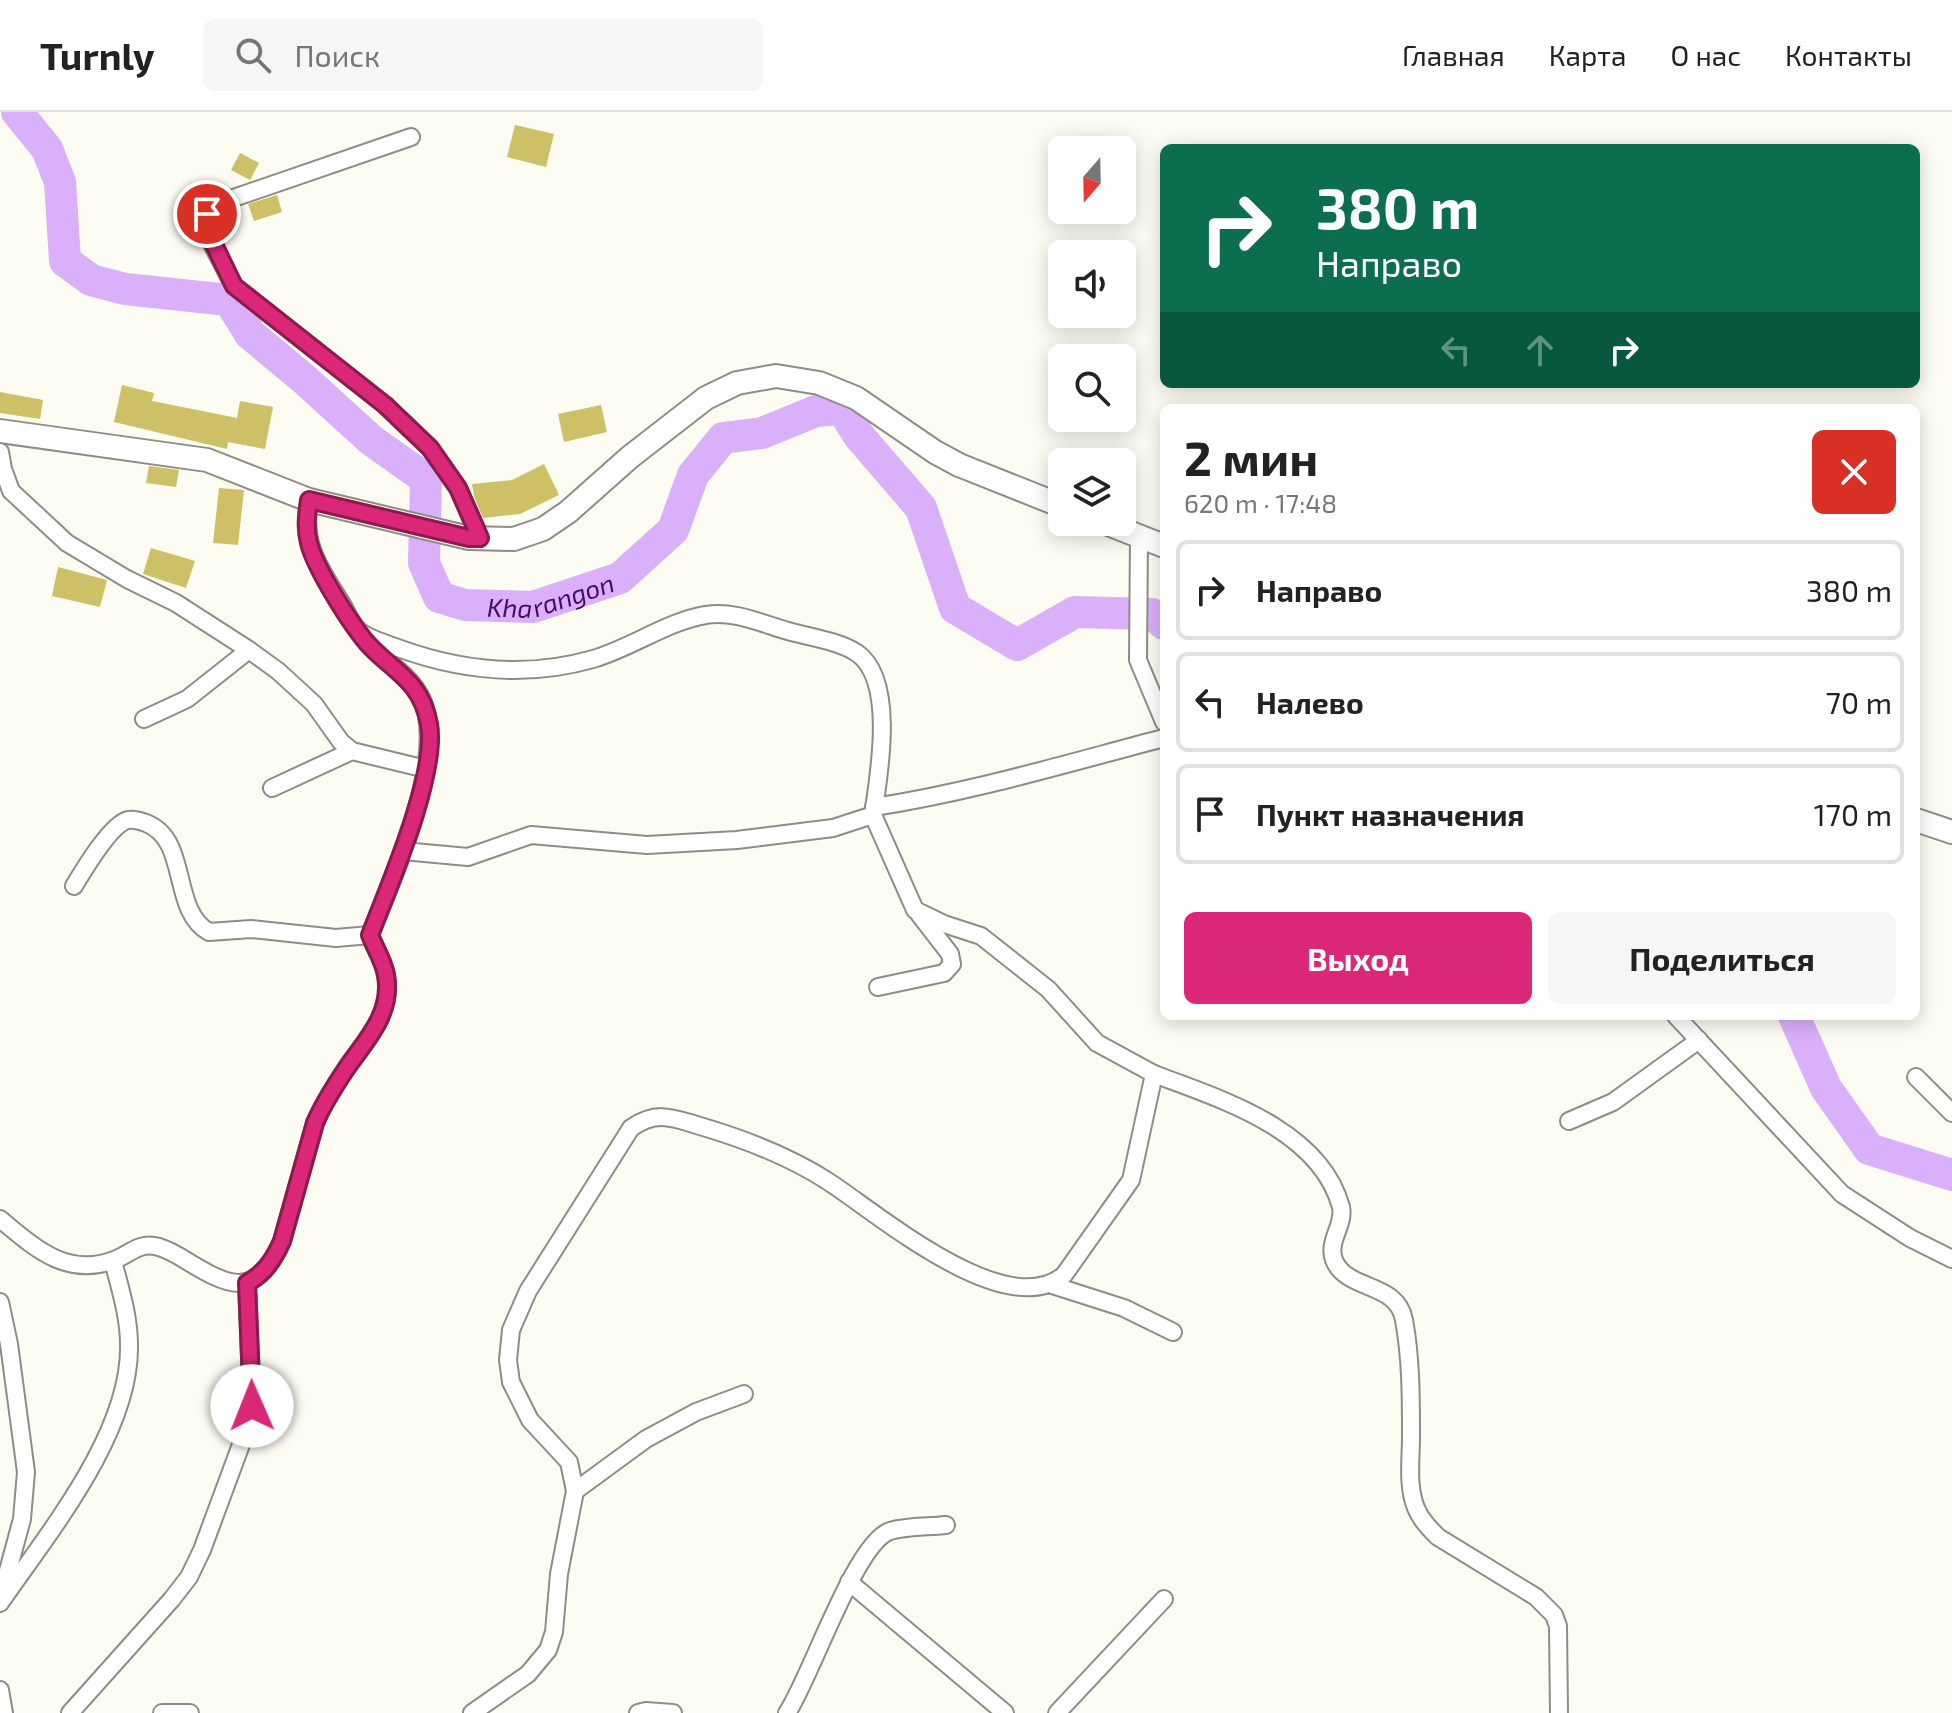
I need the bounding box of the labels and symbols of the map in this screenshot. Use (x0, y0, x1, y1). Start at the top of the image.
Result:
north arrow (1048, 136, 1136, 224)
pin (173, 180, 241, 248)
water label: Kharangon (487, 566, 618, 622)
position arrow (210, 1364, 294, 1448)

